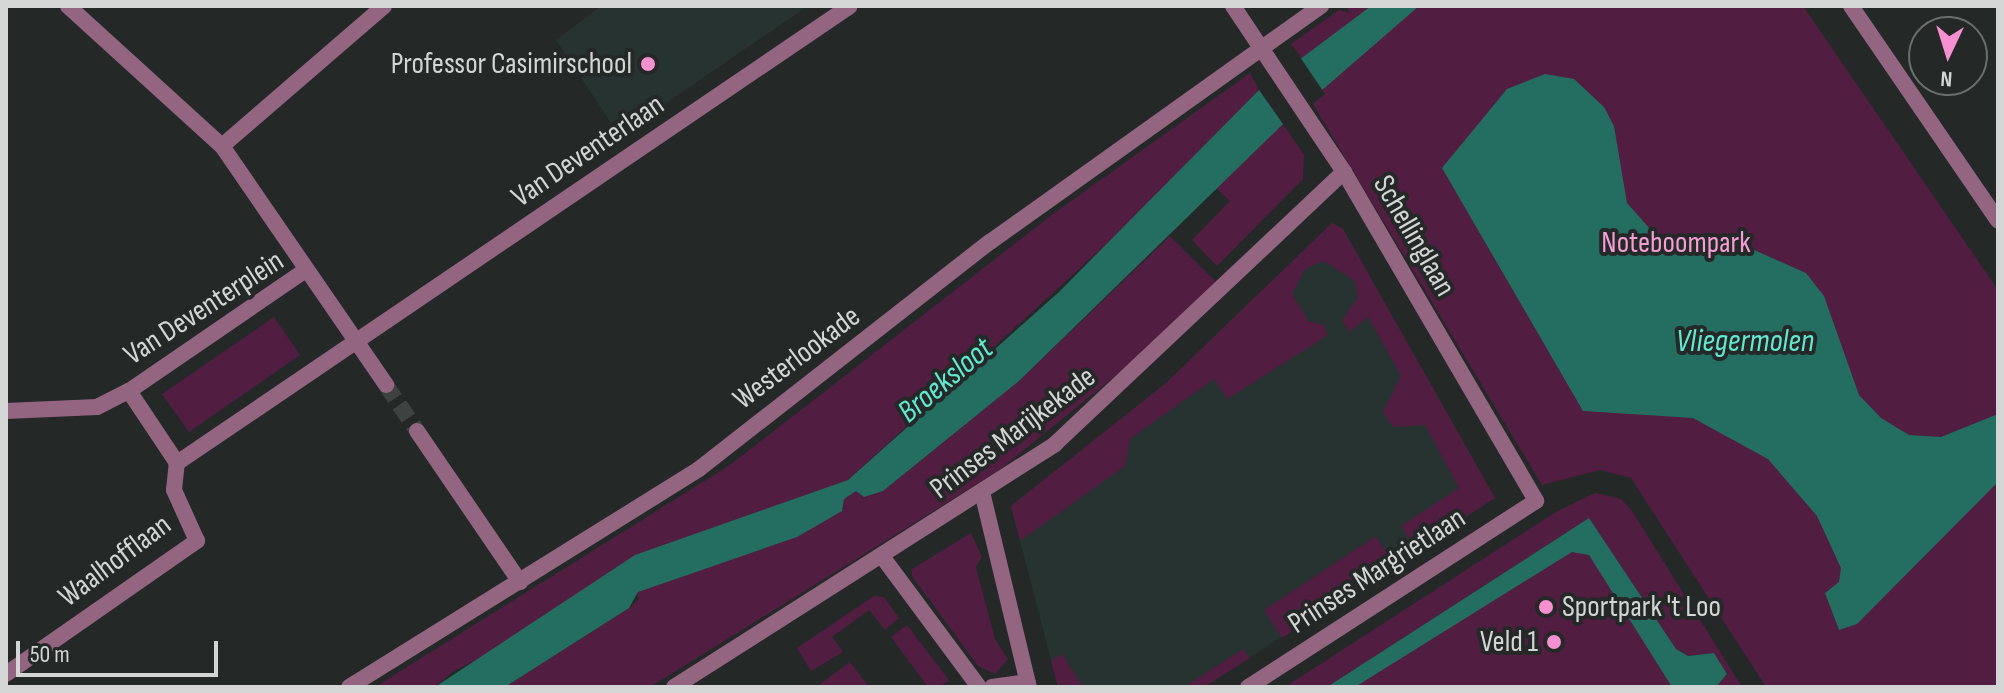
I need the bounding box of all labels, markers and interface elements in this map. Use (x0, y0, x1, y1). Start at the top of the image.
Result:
north arrow (1908, 16, 1988, 96)
place label: Professor Casimirschool (391, 46, 632, 82)
marker: Professor Casimirschool (639, 55, 657, 73)
text: N (1940, 65, 1953, 92)
street label: Van Deventerlaan (505, 87, 671, 215)
street label: Schellinglaan (1365, 169, 1463, 303)
park label: Noteboompark (1601, 225, 1751, 261)
street label: Van Deventerplein (118, 243, 290, 373)
street label: Westerlookade (726, 299, 868, 417)
water label: Vliegermolen (1676, 323, 1814, 361)
water label: Broeksloot (891, 330, 1001, 432)
street label: Prinses Marijkekade (923, 359, 1103, 507)
street label: Prinses Margrietlaan (1282, 500, 1472, 642)
street label: Waalhofflaan (52, 507, 178, 615)
place label: Sportpark 't Loo (1562, 589, 1721, 625)
marker: Sportpark 't Loo (1537, 598, 1555, 616)
place label: Veld 1 (1480, 624, 1538, 660)
scale bar (20, 625, 222, 675)
marker: Veld 1 (1545, 633, 1563, 651)
text: 50 m (30, 640, 70, 669)

